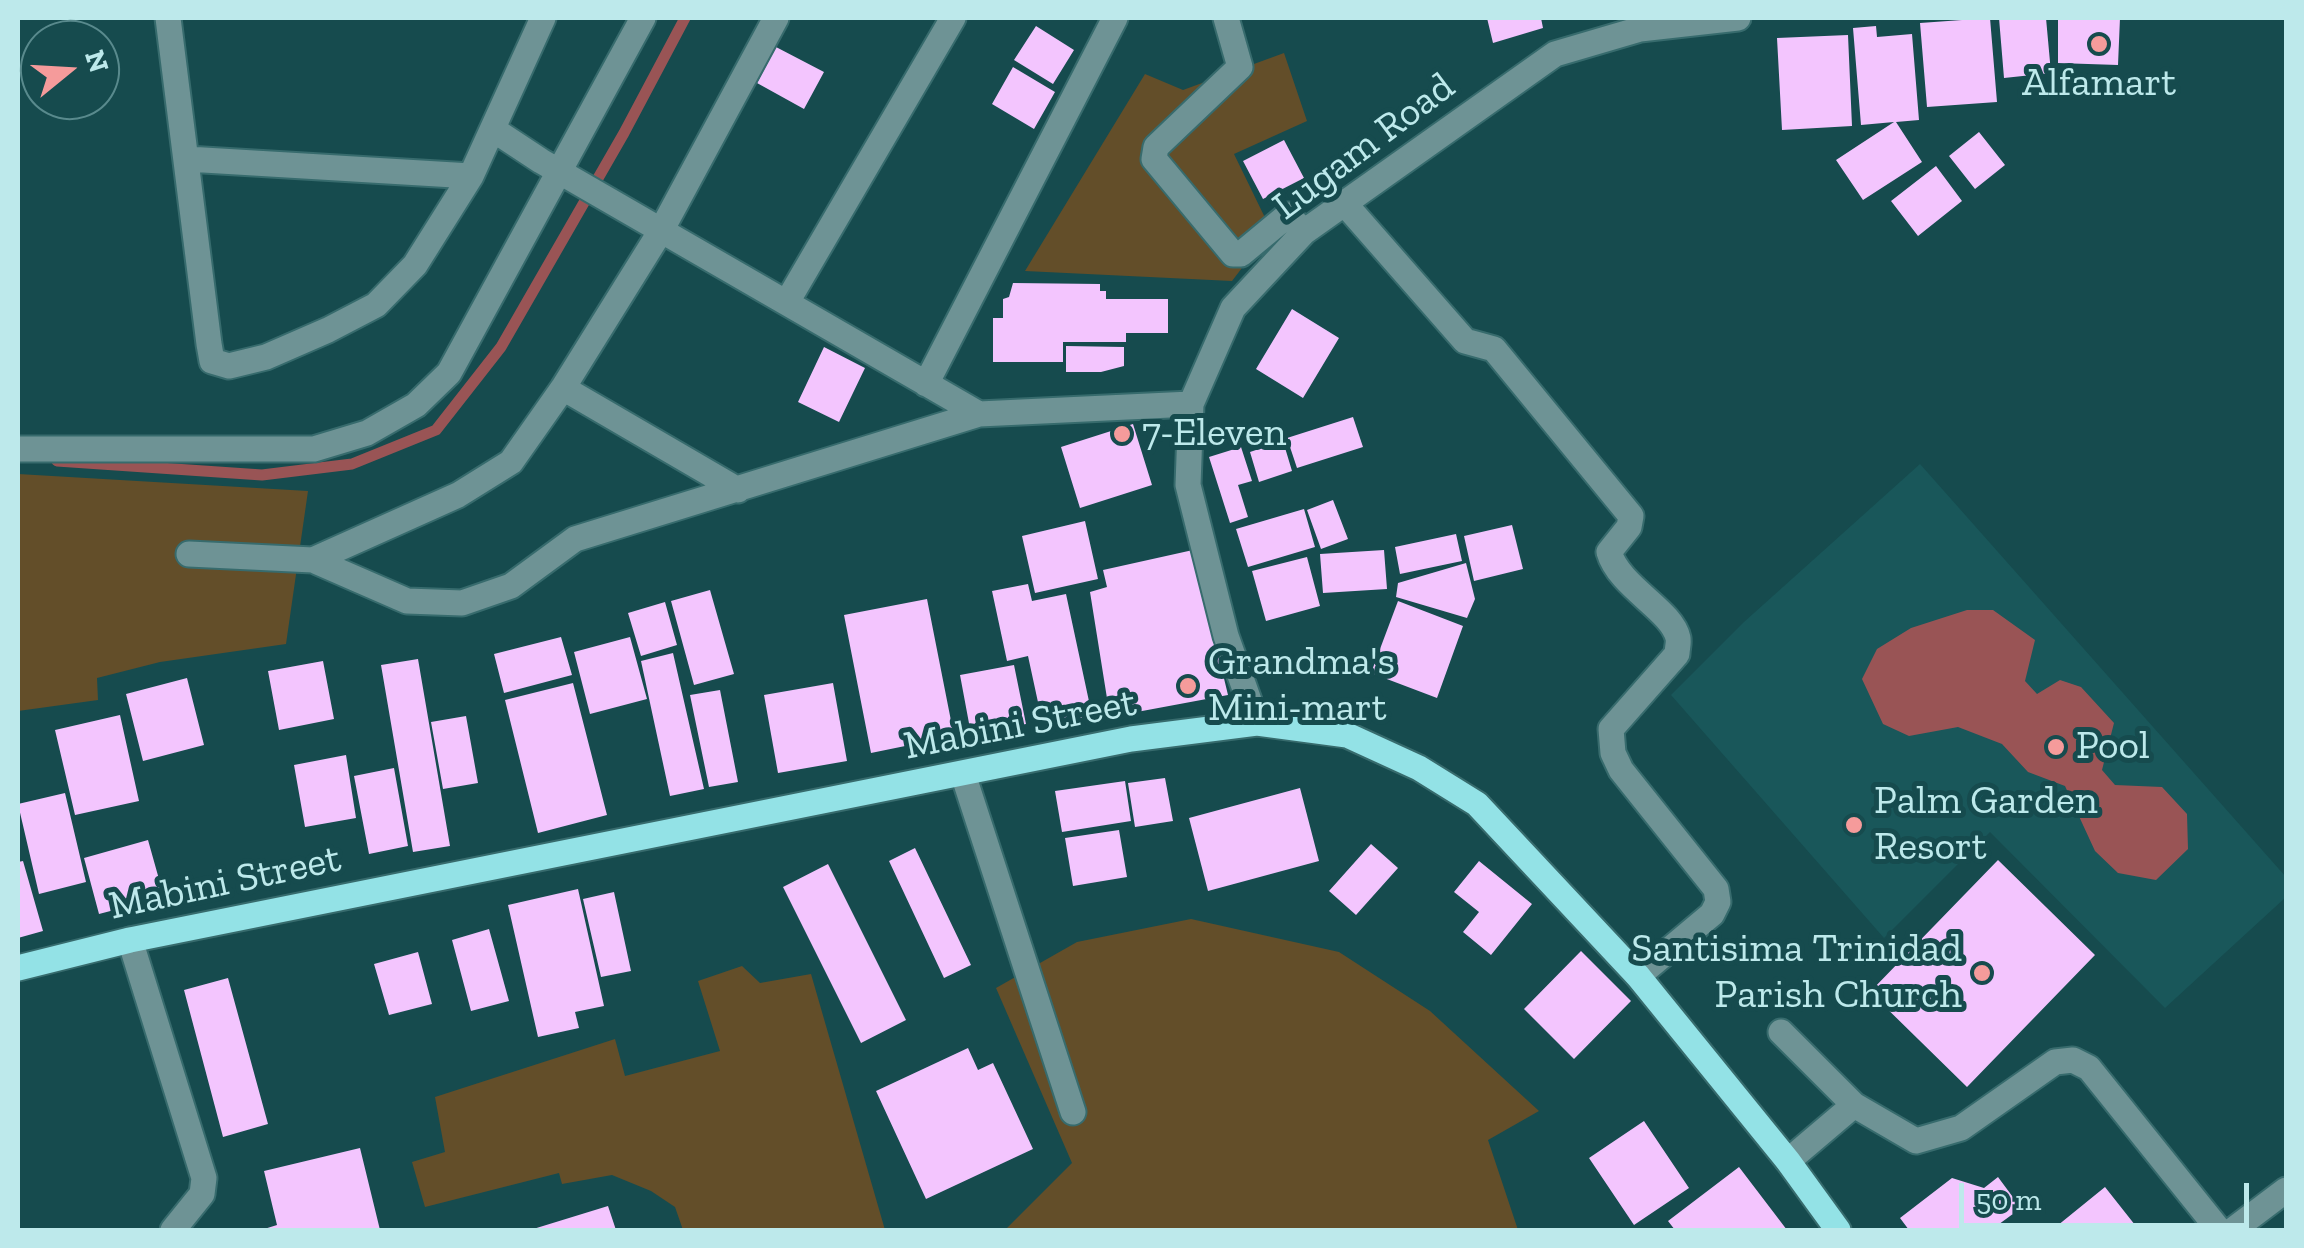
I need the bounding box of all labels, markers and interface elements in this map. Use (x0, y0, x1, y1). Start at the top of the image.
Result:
north arrow (20, 20, 120, 120)
marker: Alfamart (2088, 33, 2110, 55)
text: N (78, 46, 116, 76)
place label: Alfamart (2022, 60, 2176, 108)
street label: Lugam Road (1264, 63, 1464, 231)
place label: 7-Eleven (1142, 410, 1287, 458)
marker: 7-Eleven (1111, 423, 1133, 445)
place label: Grandma's Mini-mart (1208, 639, 1395, 733)
marker: Grandma's Mini-mart (1177, 675, 1199, 697)
street label: Mabini Street (900, 679, 1140, 771)
place label: Pool (2076, 723, 2150, 771)
marker: Pool (2045, 736, 2067, 758)
place label: Palm Garden Resort (1874, 778, 2098, 872)
marker: Palm Garden Resort (1843, 814, 1865, 836)
street label: Mabini Street (105, 835, 345, 931)
place label: Santisima Trinidad Parish Church (1631, 926, 1962, 1020)
marker: Santisima Trinidad Parish Church (1971, 962, 1993, 984)
scale bar (1964, 1163, 2254, 1225)
text: 50 m (1976, 1182, 2041, 1218)

